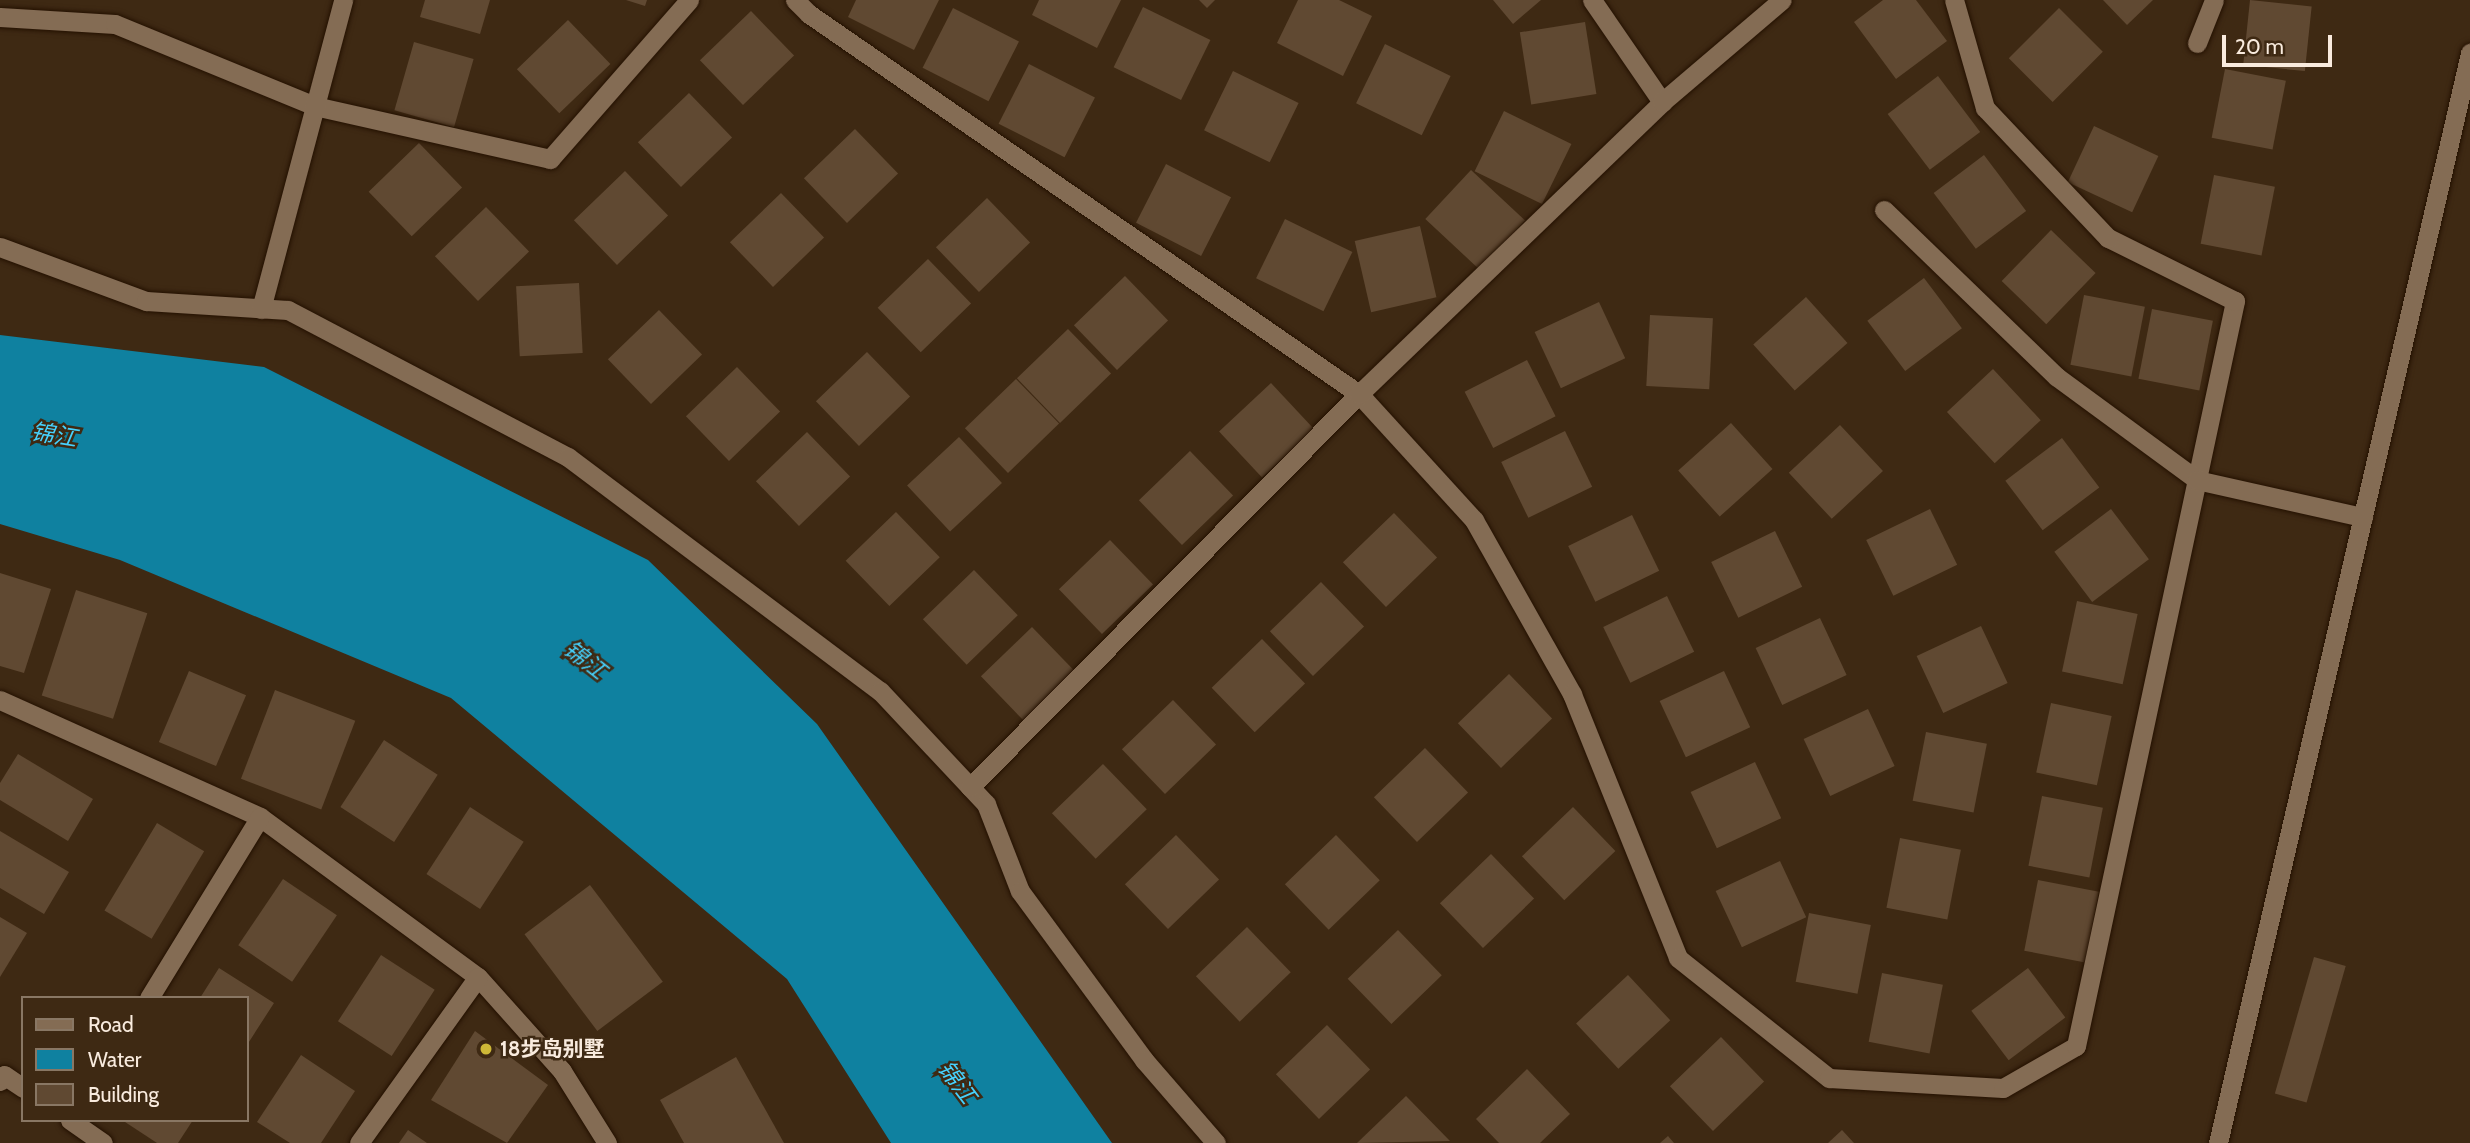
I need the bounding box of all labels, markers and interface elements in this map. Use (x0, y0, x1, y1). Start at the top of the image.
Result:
scale bar (2225, 21, 2335, 65)
text: 20 m (2235, 34, 2284, 59)
water label: 锦江 (29, 418, 79, 452)
water label: 锦江 (558, 635, 612, 685)
legend (21, 996, 248, 1122)
text: Road (88, 1012, 134, 1037)
place label: 18步岛别墅 (500, 1036, 604, 1062)
marker: 18步岛别墅 (478, 1041, 494, 1057)
text: Water (88, 1047, 141, 1072)
water label: 锦江 (932, 1055, 982, 1109)
text: Building (88, 1082, 159, 1107)

